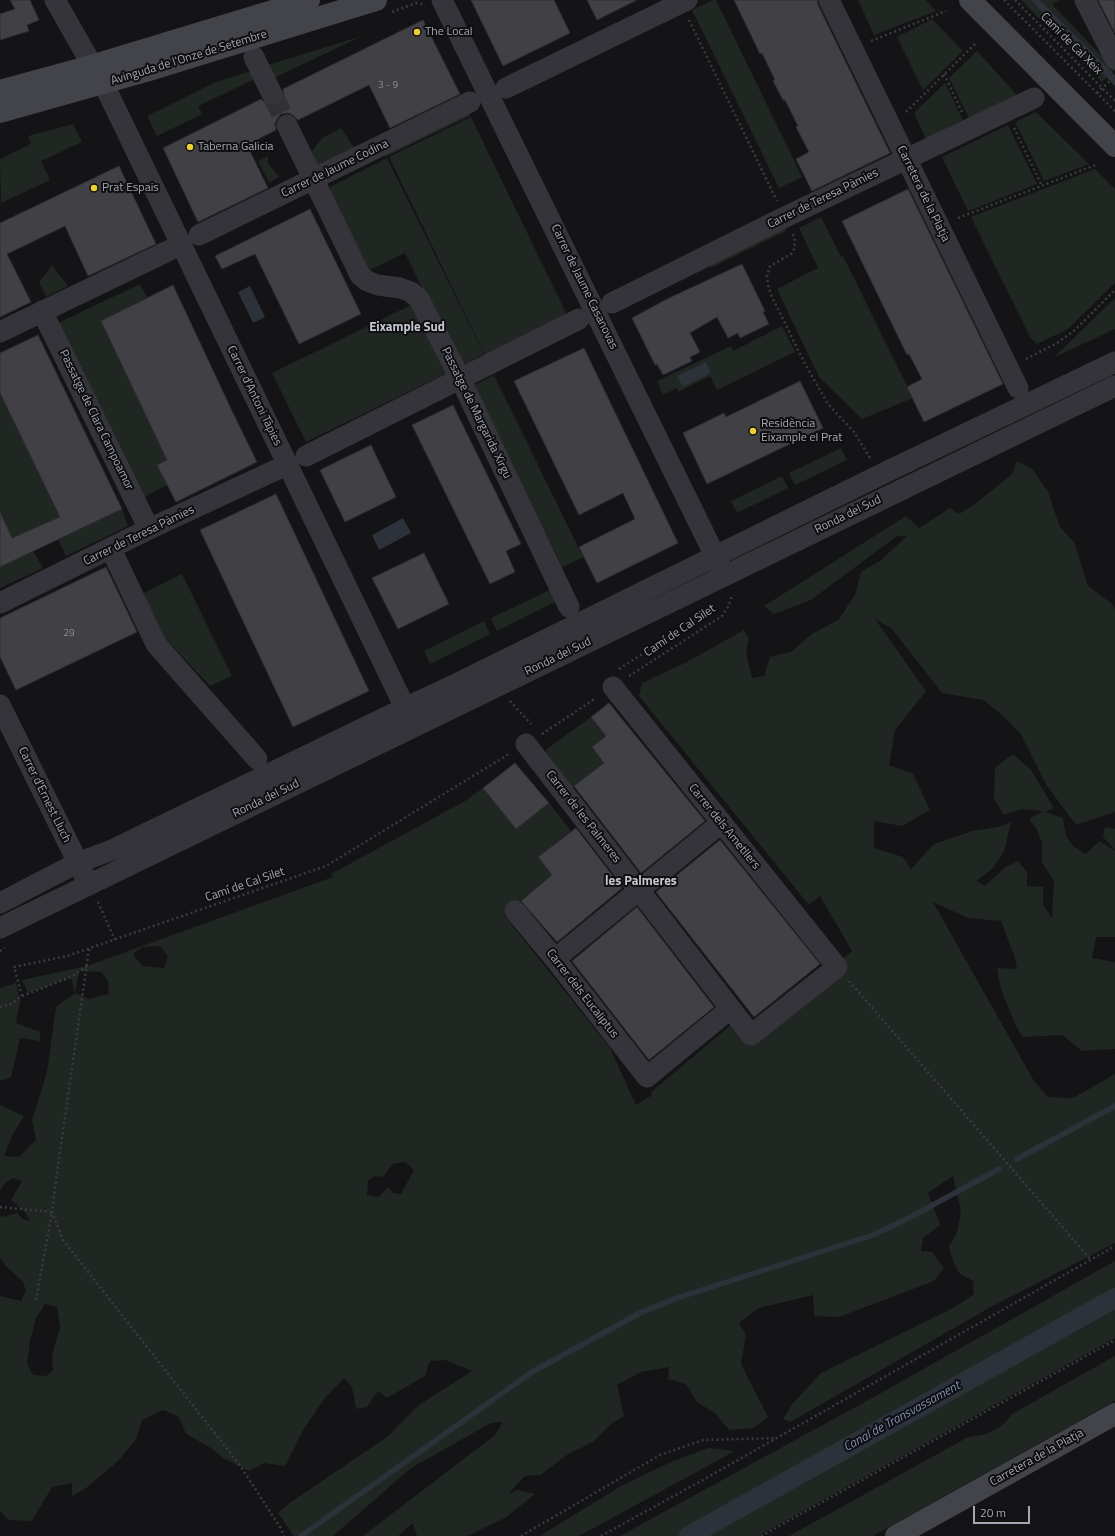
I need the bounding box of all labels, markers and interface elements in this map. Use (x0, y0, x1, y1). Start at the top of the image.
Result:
street label: Camí de Cal Xeix (1037, 10, 1105, 78)
place label: The Local (425, 25, 472, 39)
street label: Avinguda de l'Onze de Setembre (109, 27, 269, 89)
marker: The Local (412, 27, 422, 37)
house number: 3 - 9 (378, 80, 398, 92)
street label: Carrer de Jaume Codina (279, 137, 391, 201)
place label: Taberna Galicia (198, 140, 274, 154)
marker: Taberna Galicia (185, 142, 195, 152)
street label: Carretera de la Platja (894, 144, 952, 244)
street label: Carrer de Teresa Pàmies (765, 166, 881, 232)
place label: Prat Espais (102, 181, 159, 195)
marker: Prat Espais (89, 183, 99, 193)
street label: Carrer de Jaume Casanovas (547, 222, 621, 352)
district label: Eixample Sud (369, 320, 445, 336)
street label: Carrer d'Antoni Tàpies (224, 344, 284, 448)
street label: Passatge de Margarida Xirgu (438, 345, 514, 481)
street label: Passatge de Clara Campoamor (56, 348, 136, 492)
place label: Residència Eixample el Prat (761, 417, 842, 445)
marker: Residència Eixample el Prat (748, 426, 758, 436)
street label: Ronda del Sud (812, 493, 884, 537)
street label: Carrer de Teresa Pàmies (81, 503, 197, 569)
street label: Camí de Cal Silet (642, 602, 718, 660)
house number: 29 (63, 628, 75, 640)
street label: Ronda del Sud (522, 635, 594, 679)
street label: Carrer d'Ernest Lluch (15, 745, 73, 845)
street label: Carrer de les Palmeres (542, 768, 624, 866)
street label: Ronda del Sud (230, 777, 302, 821)
street label: Carrer dels Ametllers (685, 781, 763, 873)
street label: Camí de Cal Silet (203, 865, 287, 905)
district label: les Palmeres (605, 874, 677, 890)
street label: Carrer dels Eucaliptus (543, 947, 621, 1041)
water label: Canal de Transvassament (841, 1378, 963, 1456)
street label: Carretera de la Platja (988, 1426, 1086, 1490)
scale bar (975, 1498, 1032, 1524)
text: 20 m (980, 1503, 1006, 1522)

